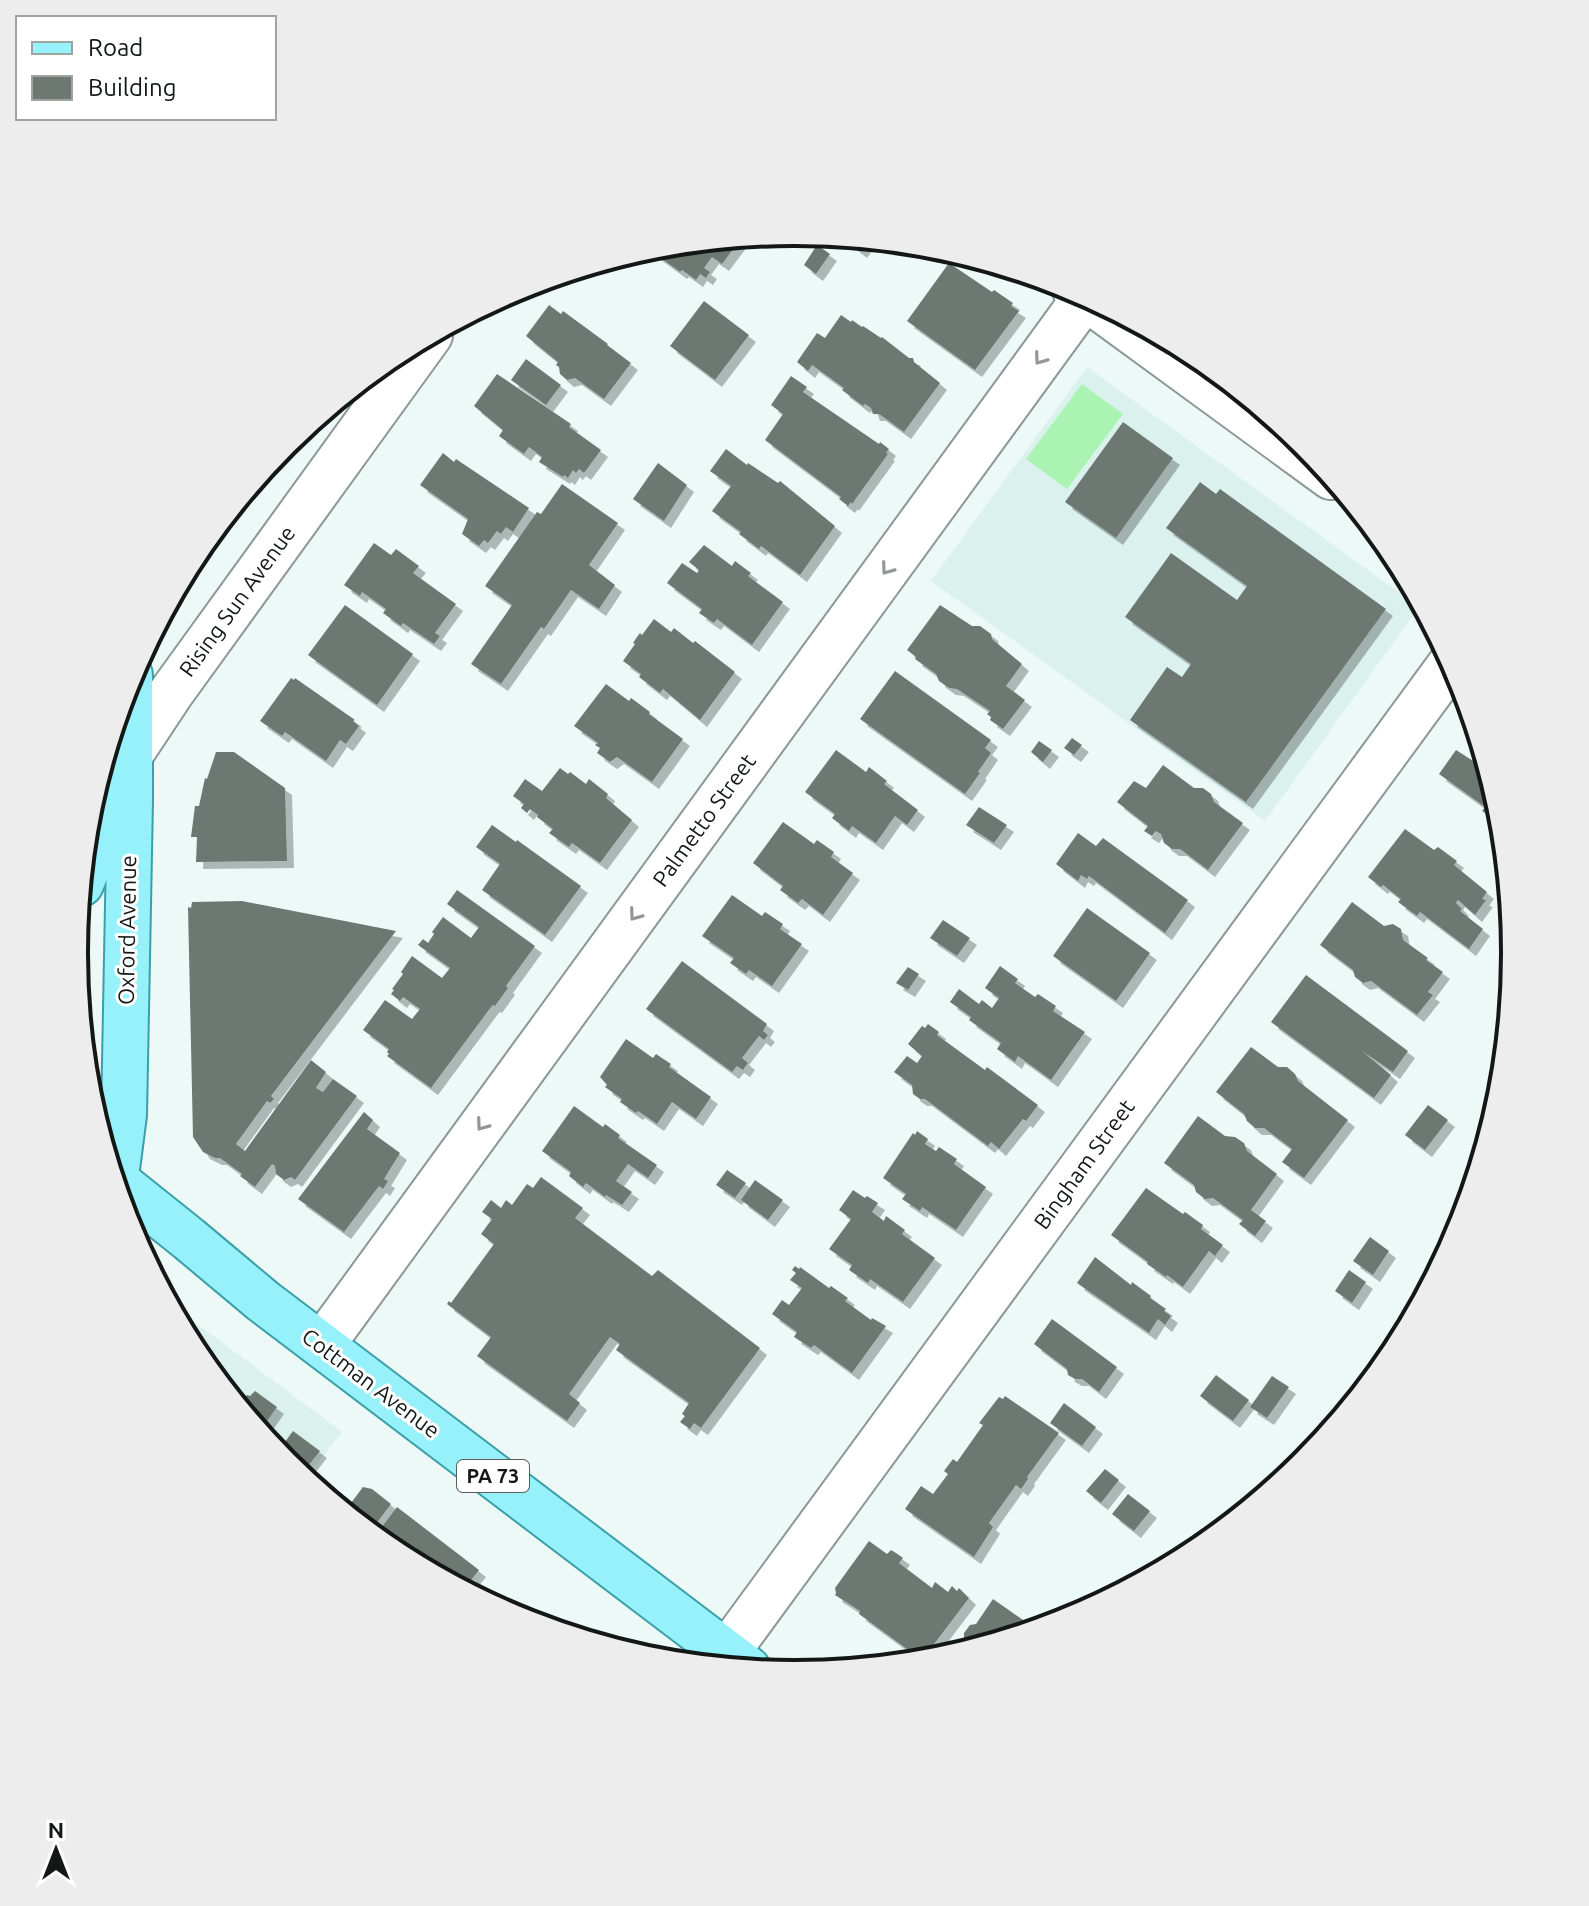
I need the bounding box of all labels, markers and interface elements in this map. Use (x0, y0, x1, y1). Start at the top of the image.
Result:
legend (16, 16, 276, 120)
text: Road (88, 34, 143, 61)
text: Building (88, 74, 176, 101)
one-way arrow (1035, 350, 1050, 364)
street label: Rising Sun Avenue (174, 521, 300, 681)
one-way arrow (882, 560, 897, 575)
street label: Palmetto Street (647, 748, 760, 891)
street label: Oxford Avenue (113, 855, 140, 1005)
one-way arrow (630, 906, 645, 921)
street label: Bingham Street (1028, 1094, 1139, 1233)
one-way arrow (477, 1117, 492, 1131)
street label: Cottman Avenue (298, 1323, 445, 1442)
road number: PA 73 (457, 1460, 529, 1492)
north arrow (16, 1810, 96, 1890)
text: N (48, 1817, 64, 1842)

